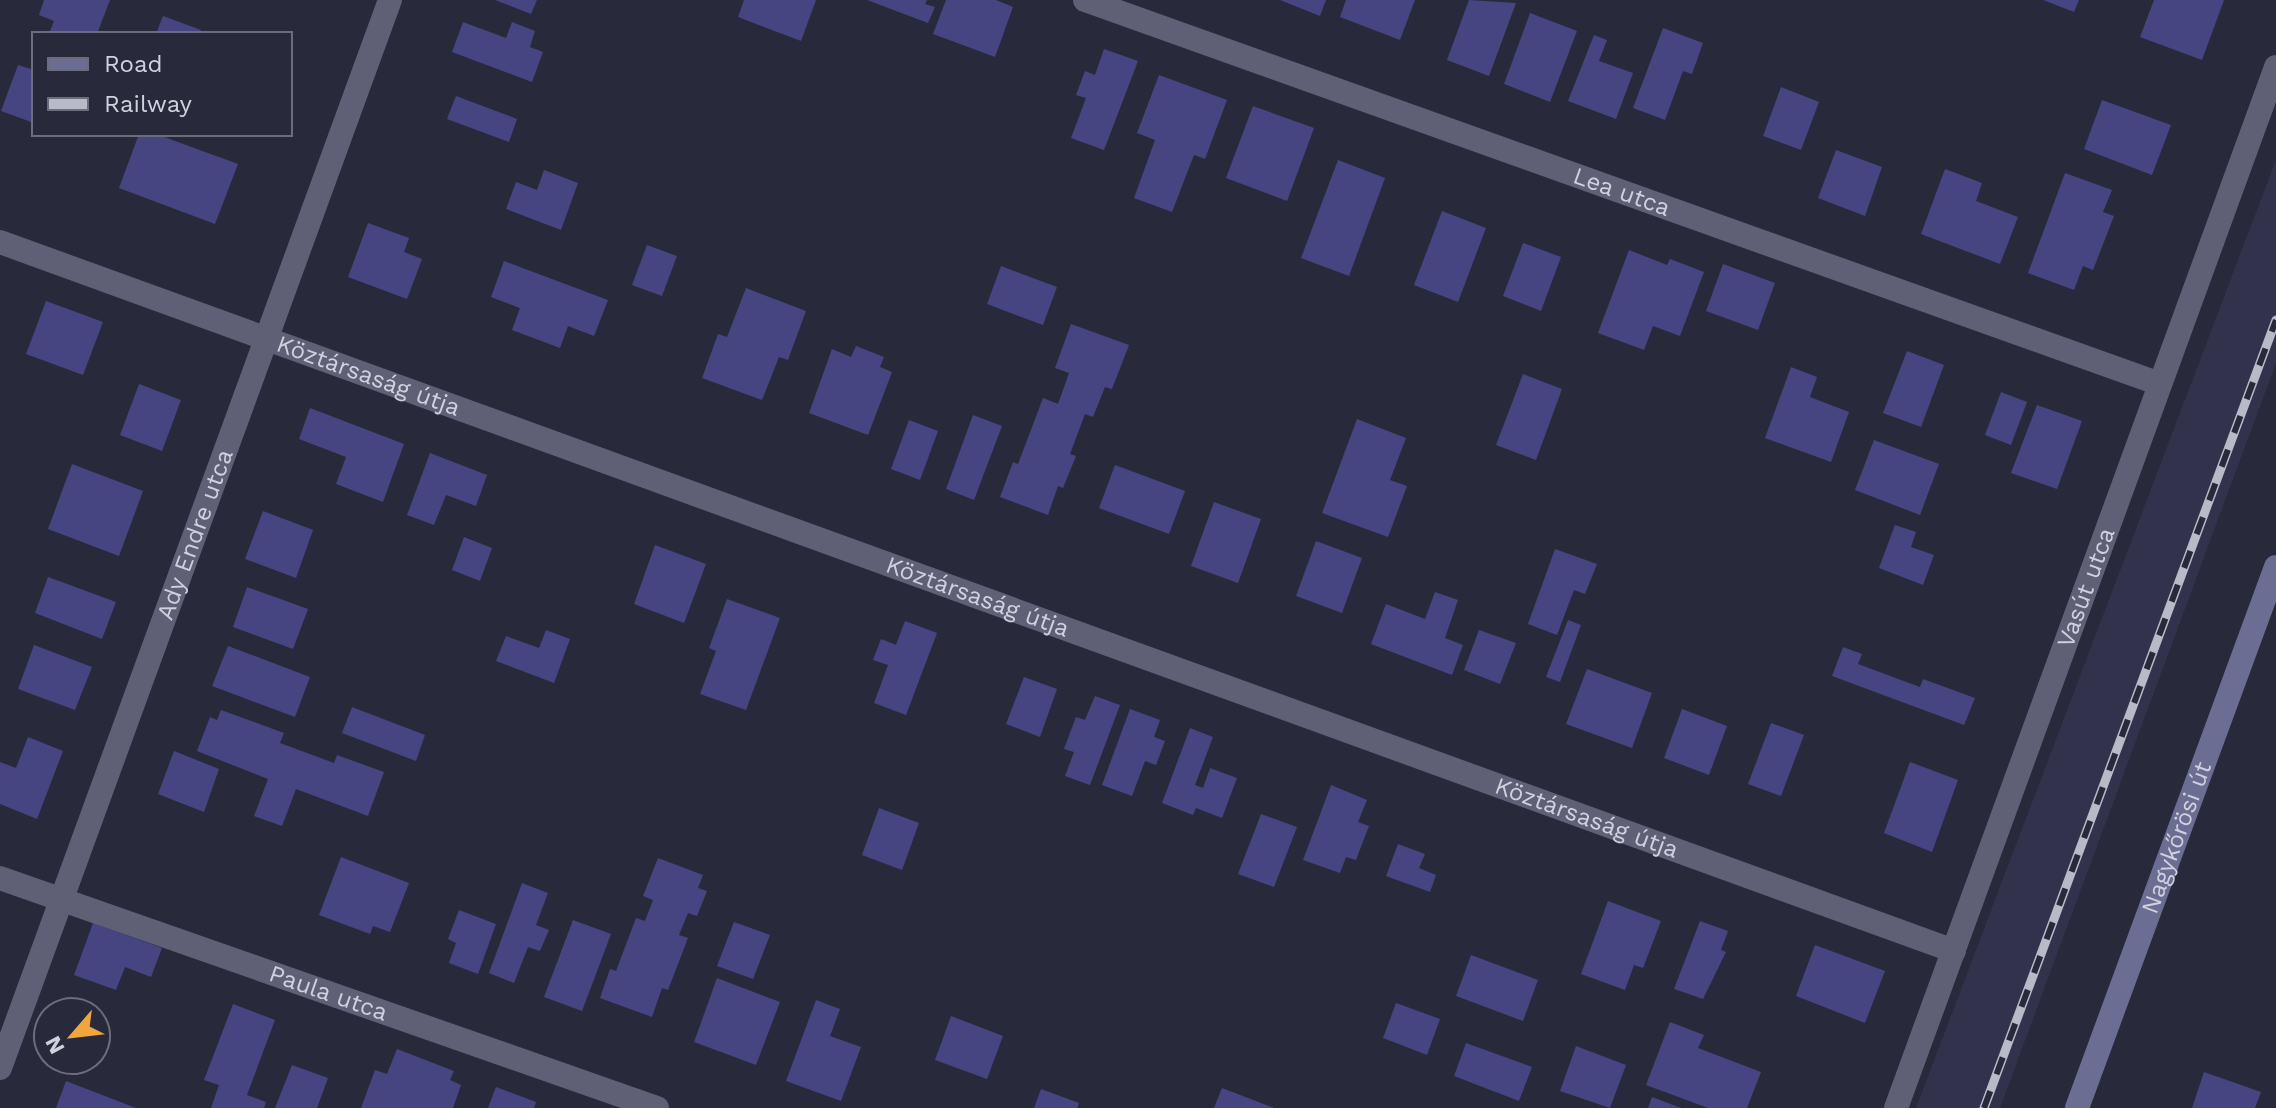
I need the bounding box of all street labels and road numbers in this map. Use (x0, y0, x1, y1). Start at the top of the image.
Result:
street label: Lea utca (1570, 162, 1674, 222)
street label: Köztársaság útja (273, 330, 464, 422)
street label: Ady Endre utca (151, 445, 239, 623)
street label: Vasút utca (2051, 524, 2121, 651)
street label: Köztársaság útja (882, 551, 1073, 643)
street label: Nagykőrösi út (2136, 758, 2217, 918)
street label: Köztársaság útja (1491, 772, 1682, 864)
street label: Paula utca (266, 959, 391, 1027)

